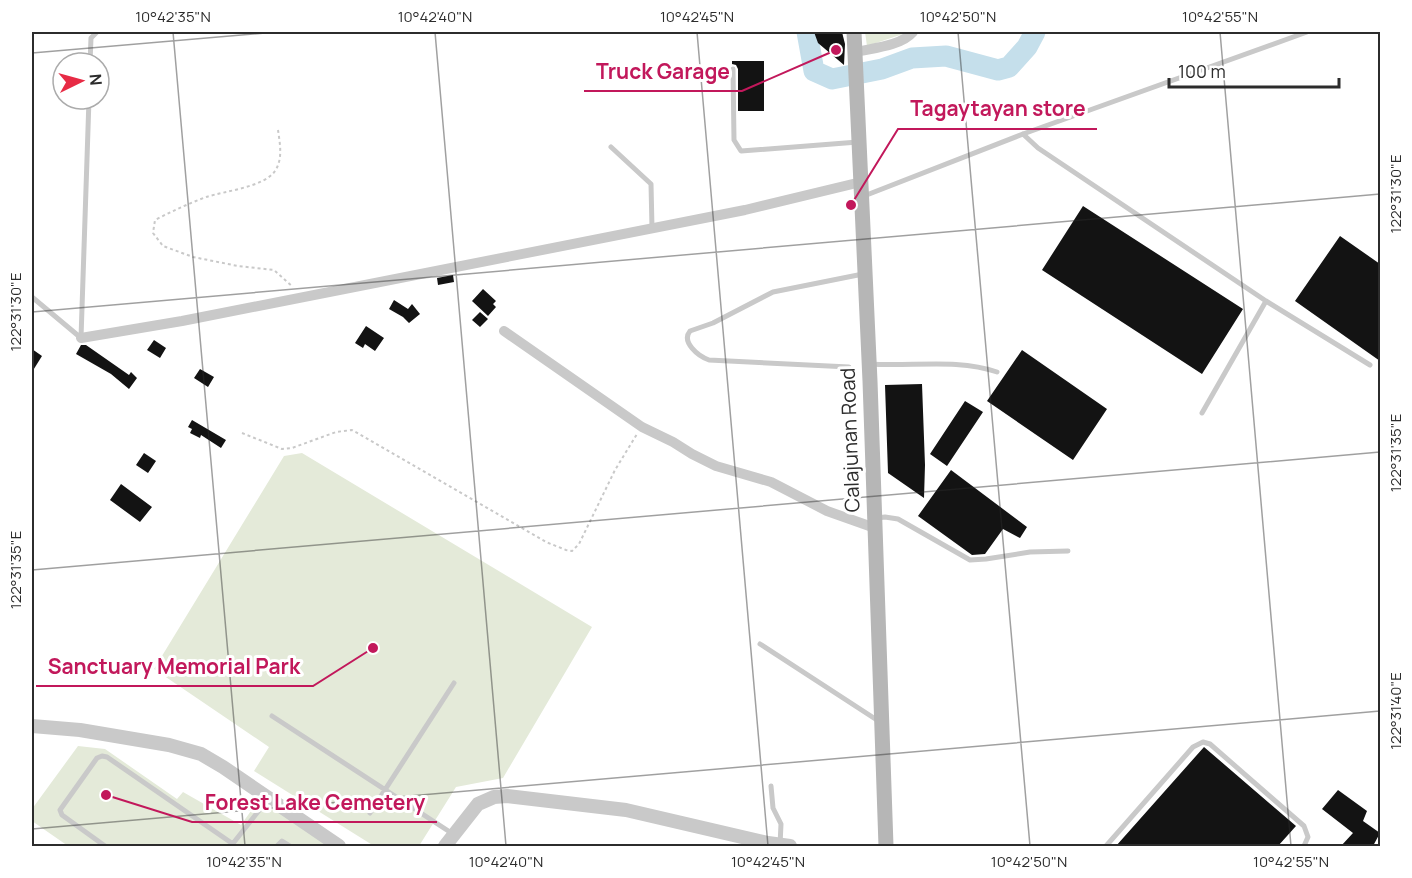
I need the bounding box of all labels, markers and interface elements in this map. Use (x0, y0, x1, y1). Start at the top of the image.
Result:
text: 10°42'35"N (135, 6, 211, 27)
text: 10°42'40"N (398, 6, 472, 27)
text: 10°42'45"N (660, 6, 734, 27)
text: 10°42'50"N (920, 6, 996, 27)
text: 10°42'55"N (1182, 6, 1258, 27)
north arrow (51, 51, 111, 111)
scale bar (1169, 51, 1338, 89)
callout: Truck Garage (584, 52, 742, 91)
text: Truck Garage (596, 57, 730, 85)
text: 100 m (1178, 59, 1226, 83)
text: N (84, 73, 107, 86)
callout: Tagaytayan store (898, 90, 1097, 129)
text: Tagaytayan store (910, 94, 1086, 122)
text: 122°31'30"E (1385, 155, 1406, 233)
text: 122°31'30"E (5, 273, 26, 351)
street label: Calajunan Road (833, 367, 866, 513)
text: 122°31'35"E (1385, 414, 1406, 492)
text: 122°31'35"E (5, 531, 26, 609)
callout: Sanctuary Memorial Park (36, 647, 313, 686)
text: Sanctuary Memorial Park (48, 652, 301, 680)
text: 122°31'40"E (1385, 672, 1406, 750)
callout: Forest Lake Cemetery (192, 783, 437, 822)
text: Forest Lake Cemetery (205, 788, 425, 816)
text: 10°42'35"N (206, 851, 282, 872)
text: 10°42'40"N (469, 851, 543, 872)
text: 10°42'45"N (731, 851, 805, 872)
text: 10°42'50"N (991, 851, 1067, 872)
text: 10°42'55"N (1253, 851, 1329, 872)

